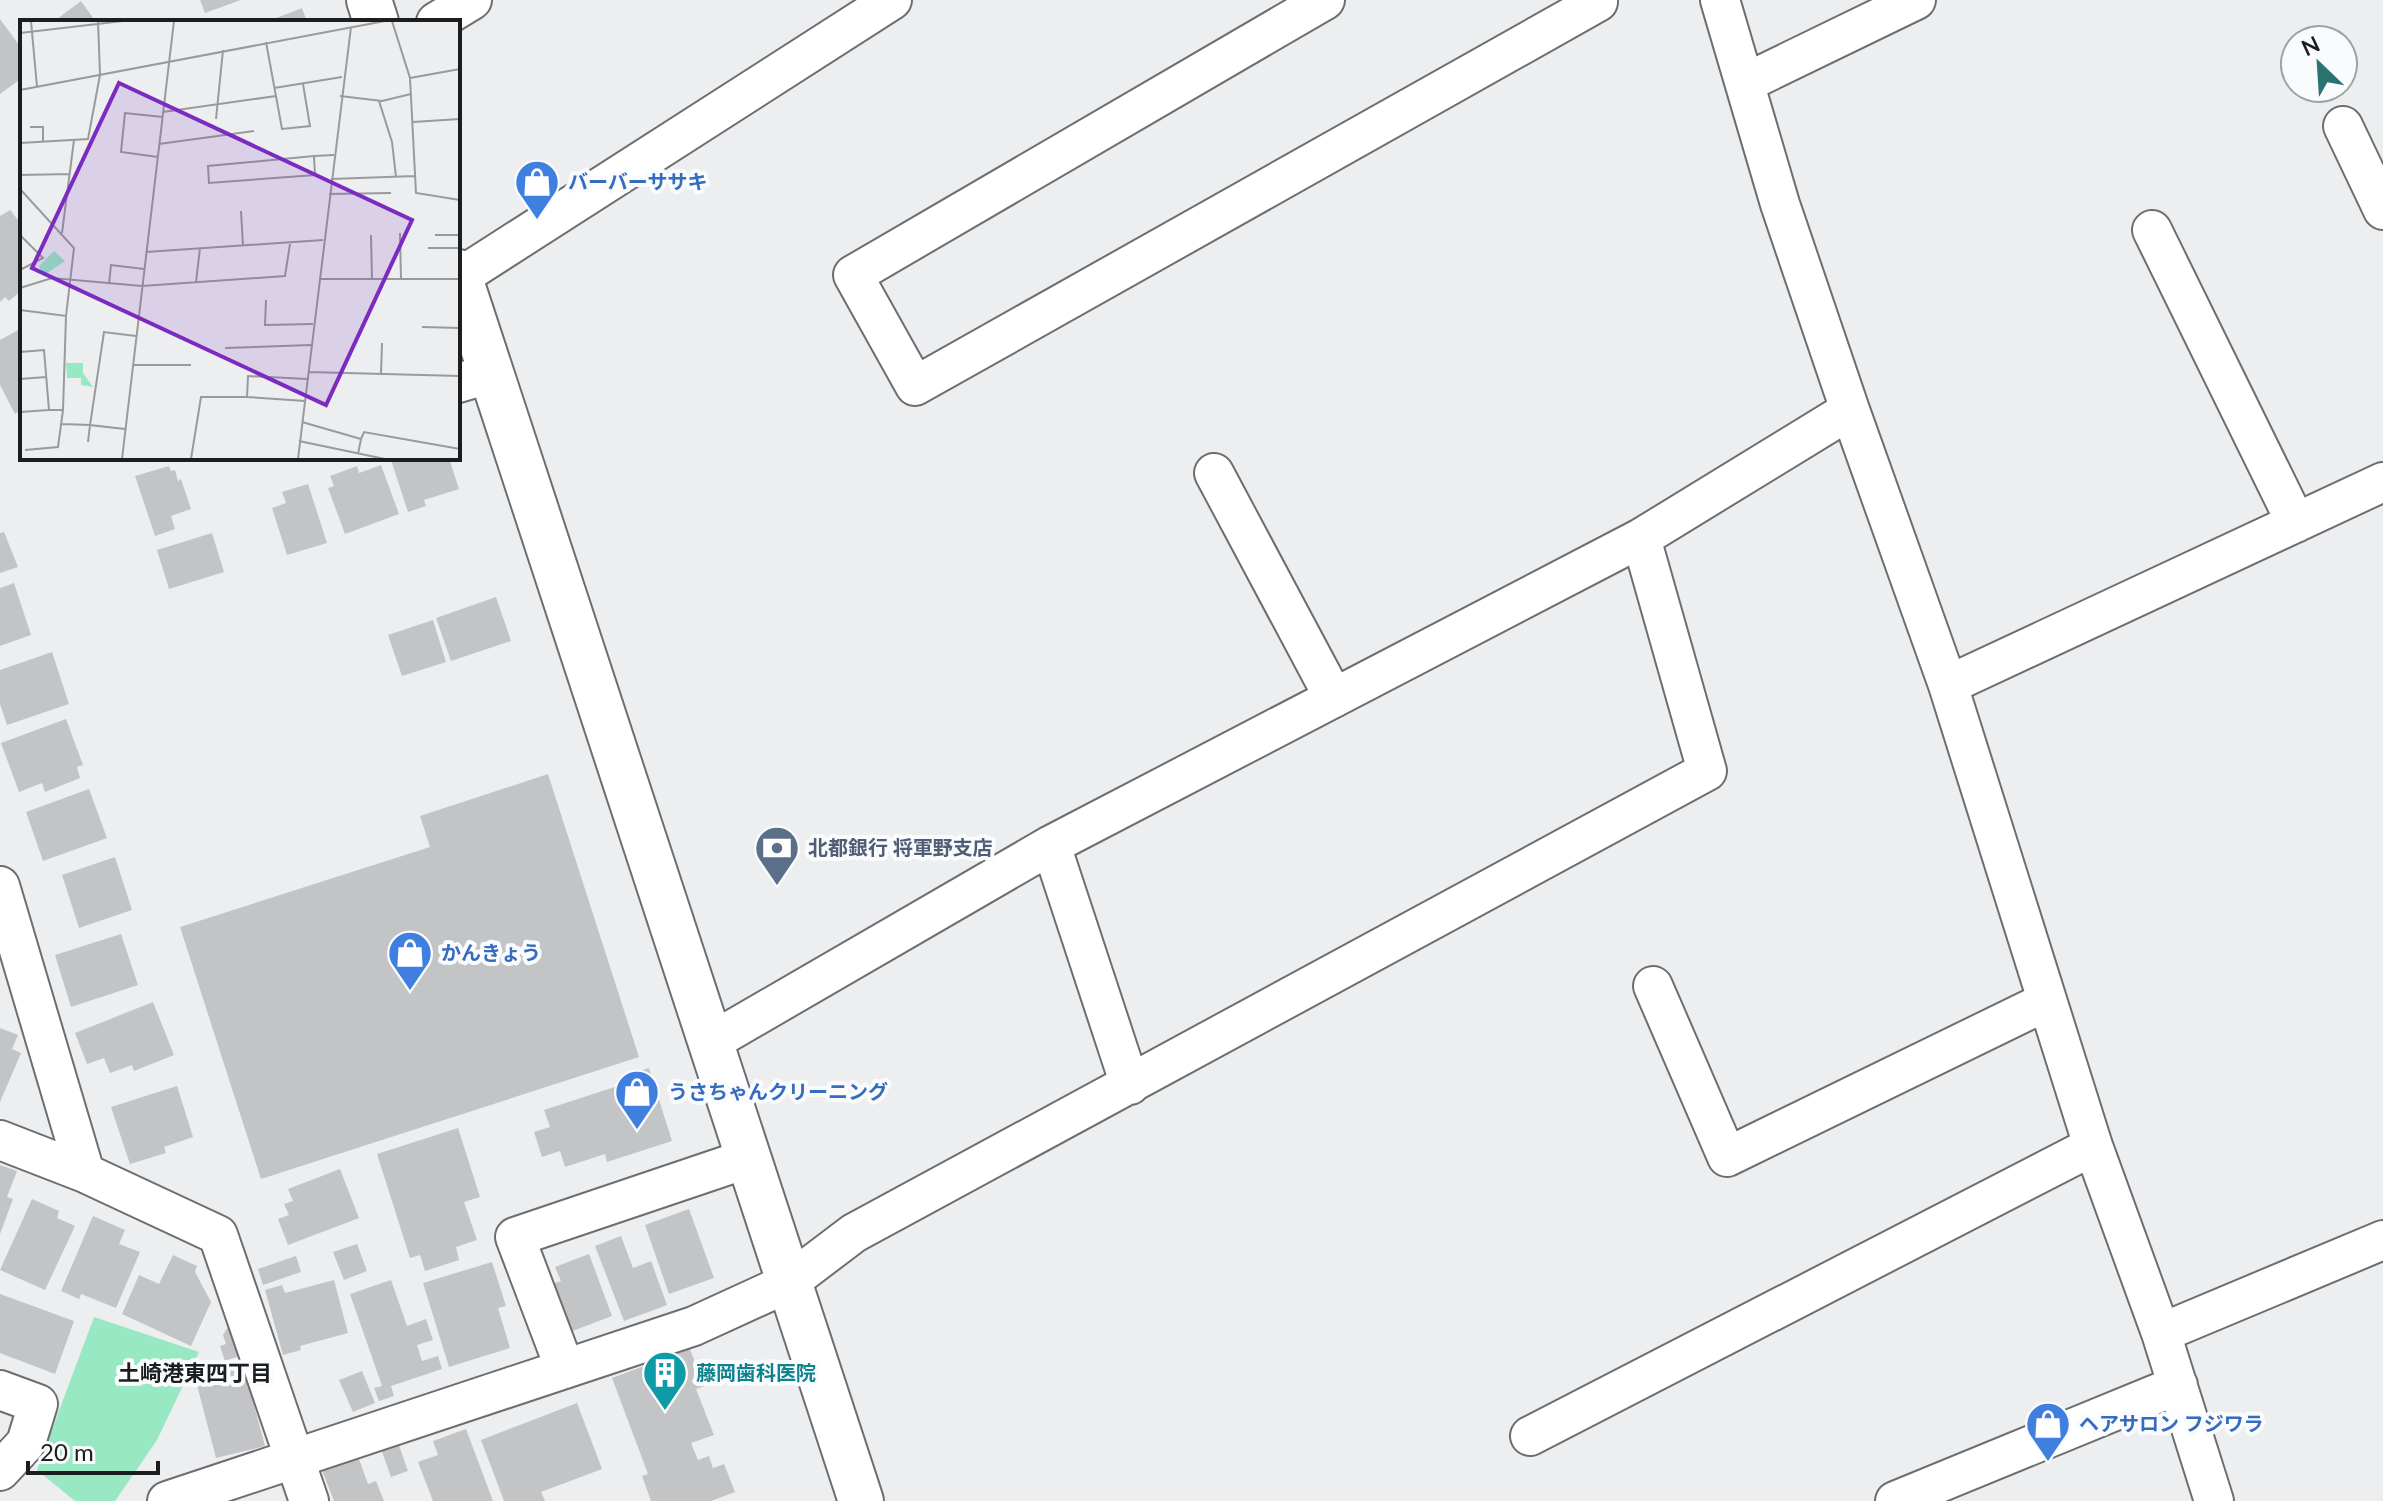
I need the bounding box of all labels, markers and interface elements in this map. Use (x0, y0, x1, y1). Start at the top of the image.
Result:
inset map (20, 20, 460, 460)
north arrow (2279, 24, 2359, 104)
text: N (2297, 30, 2324, 61)
shop icon: バーバーササキ (513, 158, 561, 221)
place label: バーバーササキ (568, 169, 707, 193)
bank icon: 北都銀行 将軍野支店 (753, 824, 801, 887)
place label: 北都銀行 将軍野支店 (808, 835, 993, 859)
shop icon: かんきょう (386, 929, 434, 992)
place label: かんきょう (441, 940, 541, 964)
shop icon: うさちゃんクリーニング (613, 1068, 661, 1131)
place label: うさちゃんクリーニング (668, 1079, 888, 1103)
building icon: 藤岡歯科医院 (641, 1349, 689, 1412)
district label: 土崎港東四丁目 (118, 1359, 272, 1386)
place label: 藤岡歯科医院 (696, 1360, 816, 1384)
shop icon: ヘアサロン フジワラ (2024, 1400, 2072, 1463)
place label: ヘアサロン フジワラ (2079, 1411, 2264, 1435)
scale bar (28, 1425, 158, 1475)
text: 20 m (40, 1437, 94, 1466)

